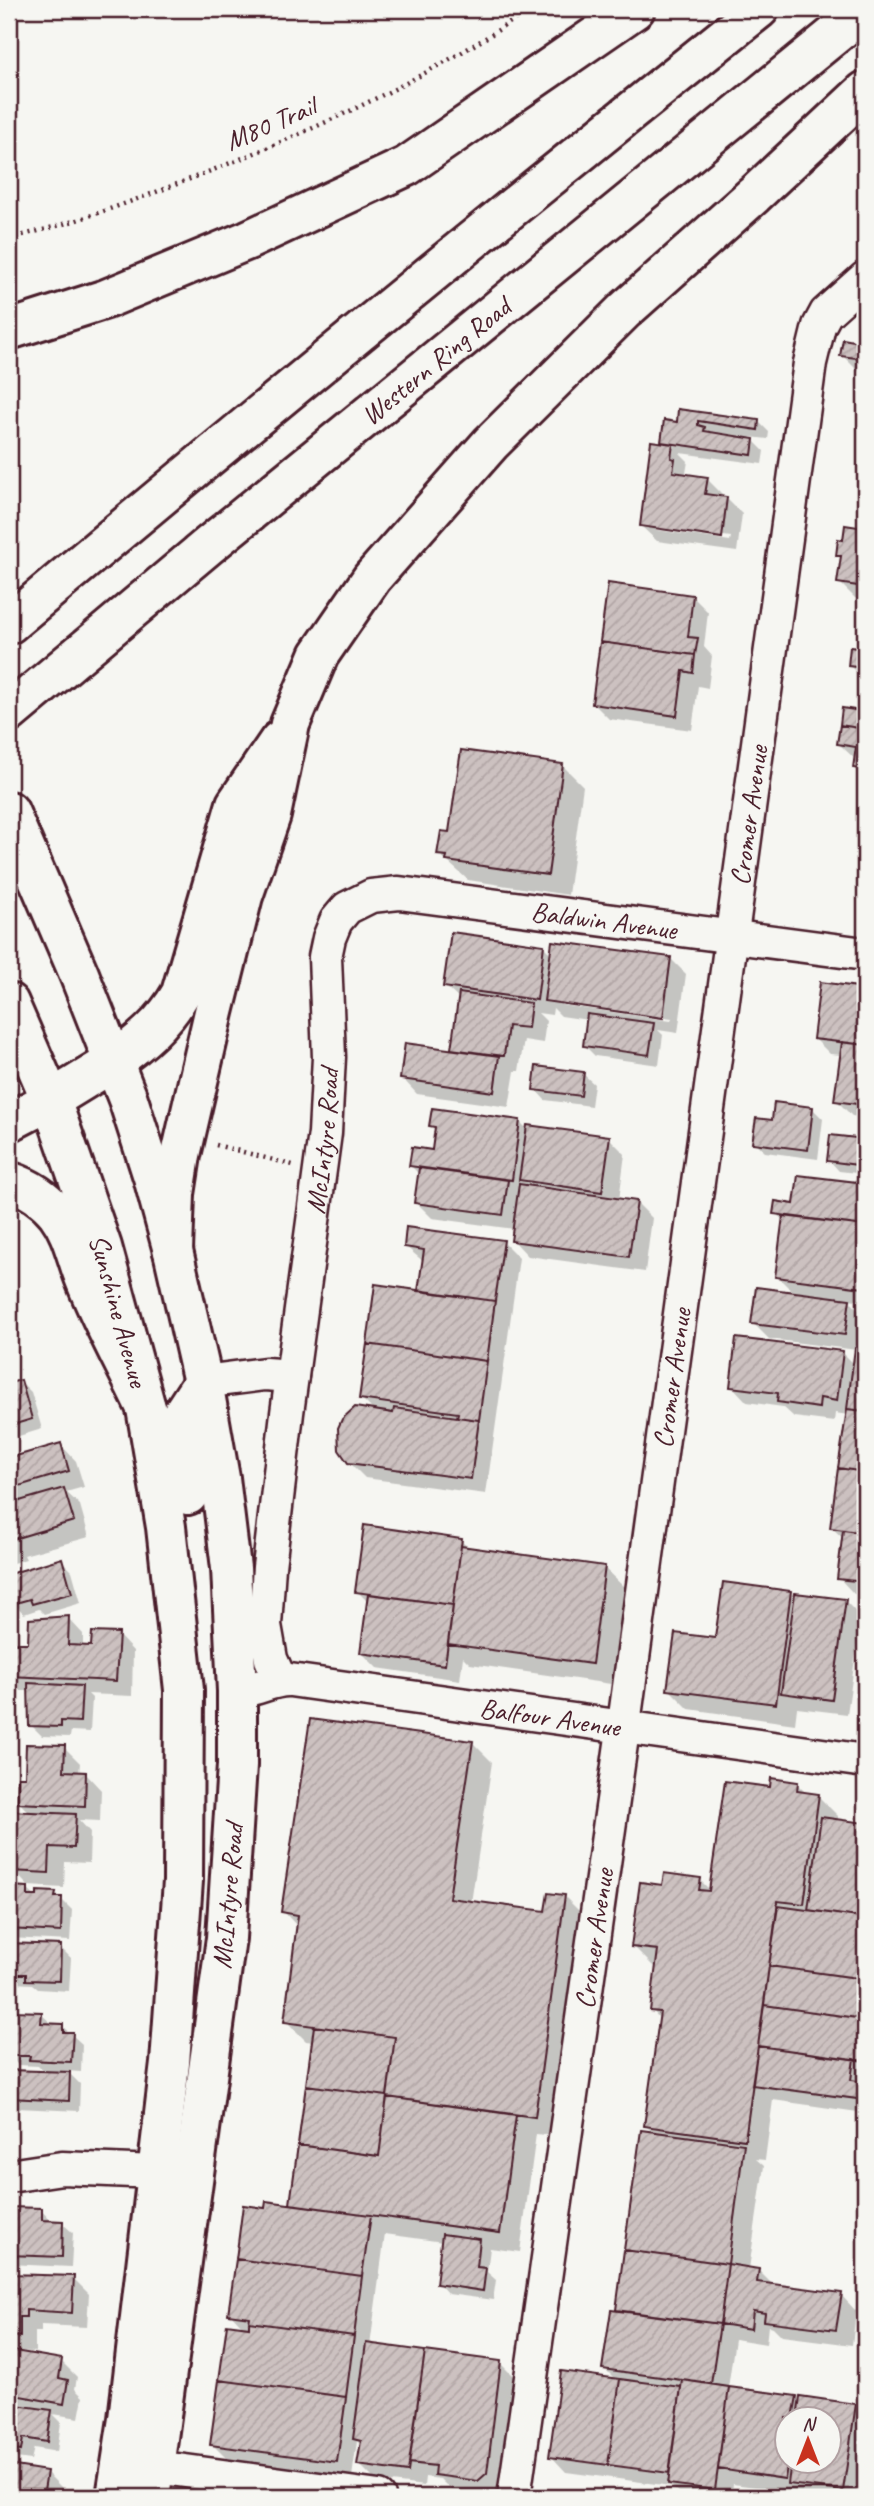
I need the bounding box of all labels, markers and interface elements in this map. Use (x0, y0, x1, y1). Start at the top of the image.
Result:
street label: M80 Trail (220, 87, 326, 158)
street label: Western Ring Road (354, 287, 520, 432)
street label: Cromer Avenue (722, 741, 776, 887)
street label: Baldwin Avenue (529, 893, 681, 947)
street label: McIntyre Road (297, 1063, 347, 1216)
street label: Sunshine Avenue (81, 1230, 157, 1392)
street label: Cromer Avenue (645, 1304, 699, 1450)
street label: Balfour Avenue (478, 1690, 624, 1745)
street label: McIntyre Road (204, 1818, 252, 1970)
street label: Cromer Avenue (567, 1865, 621, 2011)
north arrow (772, 2404, 842, 2474)
text: N (802, 2412, 817, 2436)

